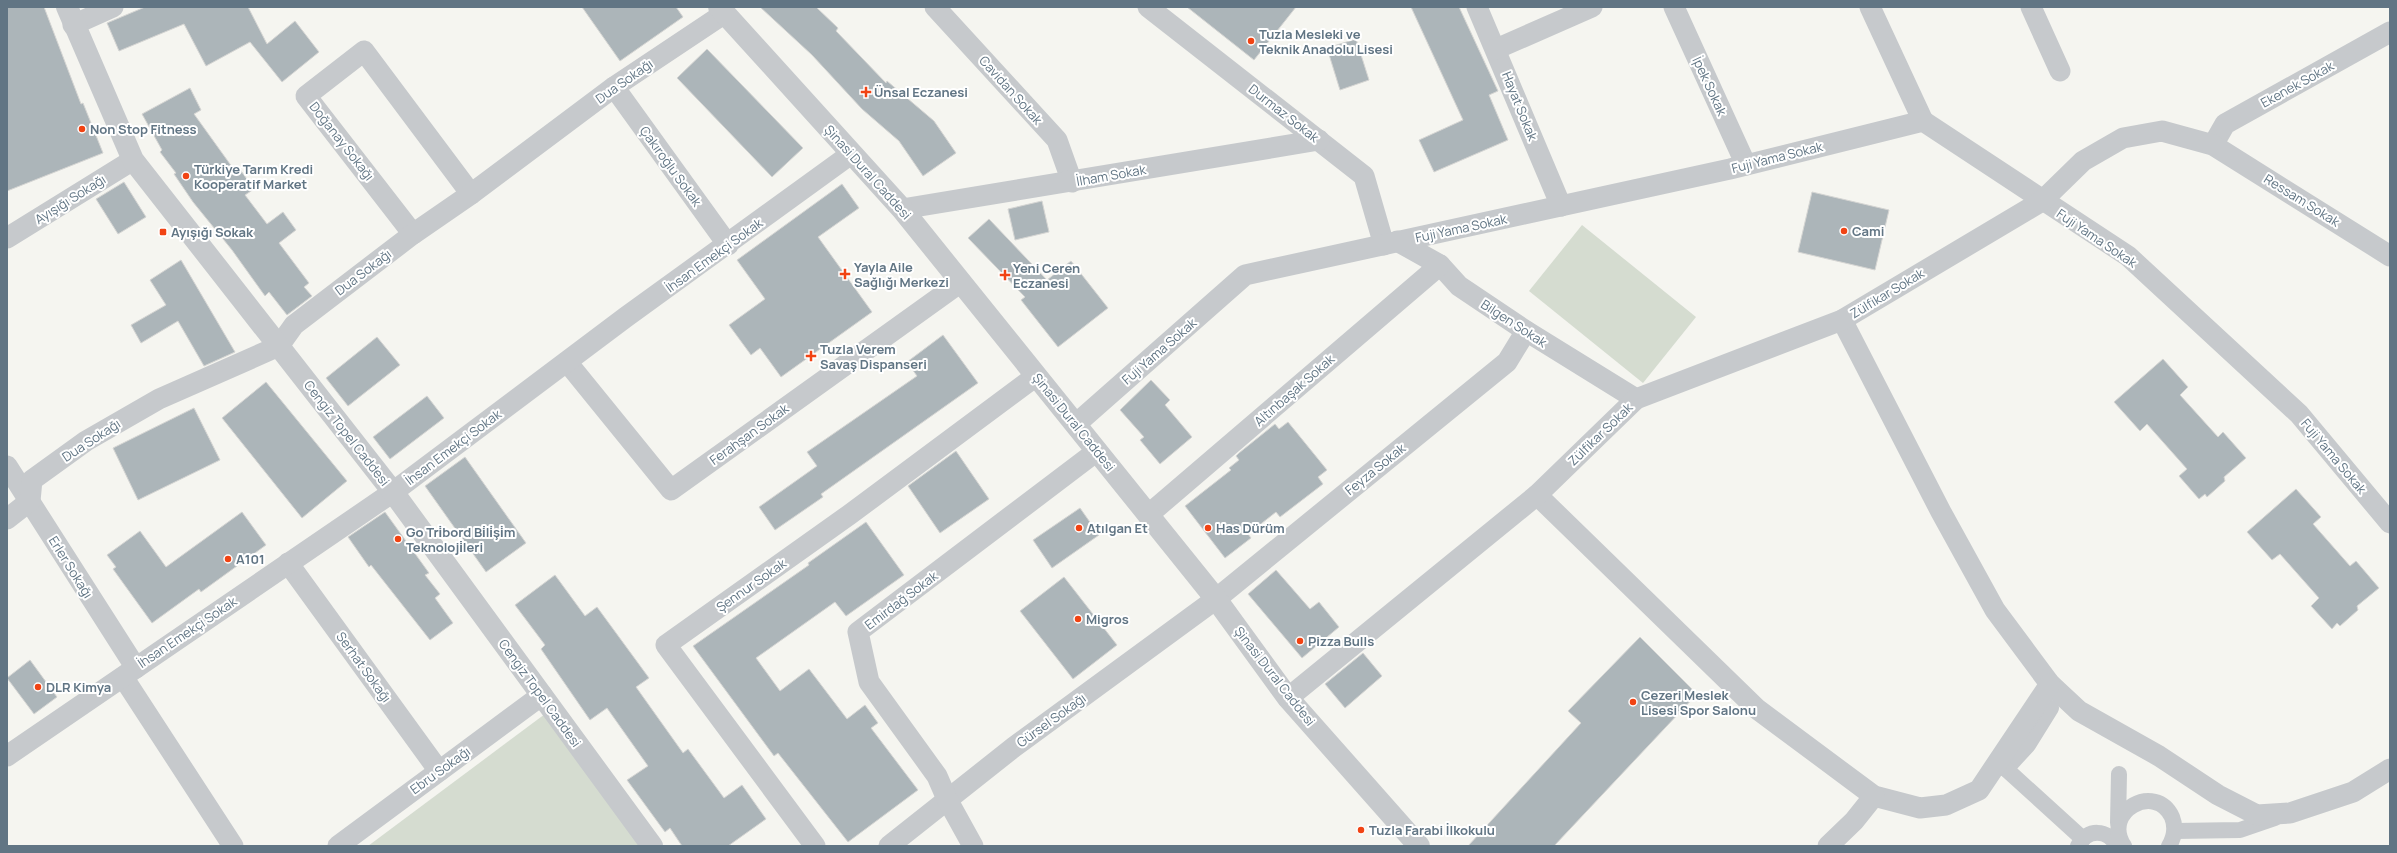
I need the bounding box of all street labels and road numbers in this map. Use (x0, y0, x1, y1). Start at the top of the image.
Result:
street label: Cavidan Sokak (975, 52, 1047, 129)
street label: İpek Sokak (1688, 54, 1732, 119)
street label: Dua Sokağı (592, 55, 656, 107)
street label: Ekenek Sokak (2257, 56, 2337, 112)
street label: Hayat Sokak (1498, 69, 1542, 144)
street label: Durmaz Sokak (1245, 80, 1323, 146)
street label: Doğanay Sokağı (306, 98, 378, 184)
street label: Şinasi Dural Caddesi (821, 121, 915, 223)
street label: Çakıroğlu Sokak (636, 122, 707, 210)
street label: Fuji Yama Sokak (1730, 137, 1825, 177)
street label: İlham Sokak (1075, 160, 1148, 190)
street label: Ayışığı Sokağı (31, 170, 109, 228)
street label: Ressam Sokak (2261, 170, 2344, 231)
street label: Fuji Yama Sokak (2053, 204, 2141, 272)
street label: Fuji Yama Sokak (1414, 209, 1509, 246)
street label: İhsan Emekçi Sokak (662, 213, 767, 296)
street label: Dua Sokağı (331, 245, 395, 299)
street label: Zülfikar Sokak (1847, 264, 1928, 322)
street label: Bilgen Sokak (1478, 295, 1551, 351)
street label: Fuji Yama Sokak (1118, 313, 1200, 388)
street label: Altınbaşak Sokak (1250, 350, 1338, 430)
street label: Şinasi Dural Caddesi (1029, 369, 1119, 475)
street label: Cengiz Topel Caddesi (300, 376, 394, 490)
street label: Zülfikar Sokak (1564, 398, 1637, 469)
street label: Ferahşan Sokak (706, 399, 793, 469)
street label: İhsan Emekçi Sokak (401, 405, 505, 489)
street label: Dua Sokağı (58, 414, 124, 466)
street label: Fuji Yama Sokak (2297, 414, 2371, 498)
street label: Feyza Sokak (1341, 439, 1409, 499)
street label: Erler Sokağı (45, 532, 97, 602)
street label: Şennur Sokak (712, 554, 790, 616)
street label: Emirdağ Sokak (861, 566, 942, 633)
street label: İhsan Emekçi Sokak (134, 592, 241, 672)
street label: Şinasi Dural Caddesi (1230, 623, 1320, 729)
street label: Serhat Sokağı (332, 628, 396, 706)
street label: Cengiz Topel Caddesi (495, 635, 585, 751)
street label: Gürsel Sokağı (1013, 689, 1089, 751)
street label: Ebru Sokağı (406, 742, 474, 798)

